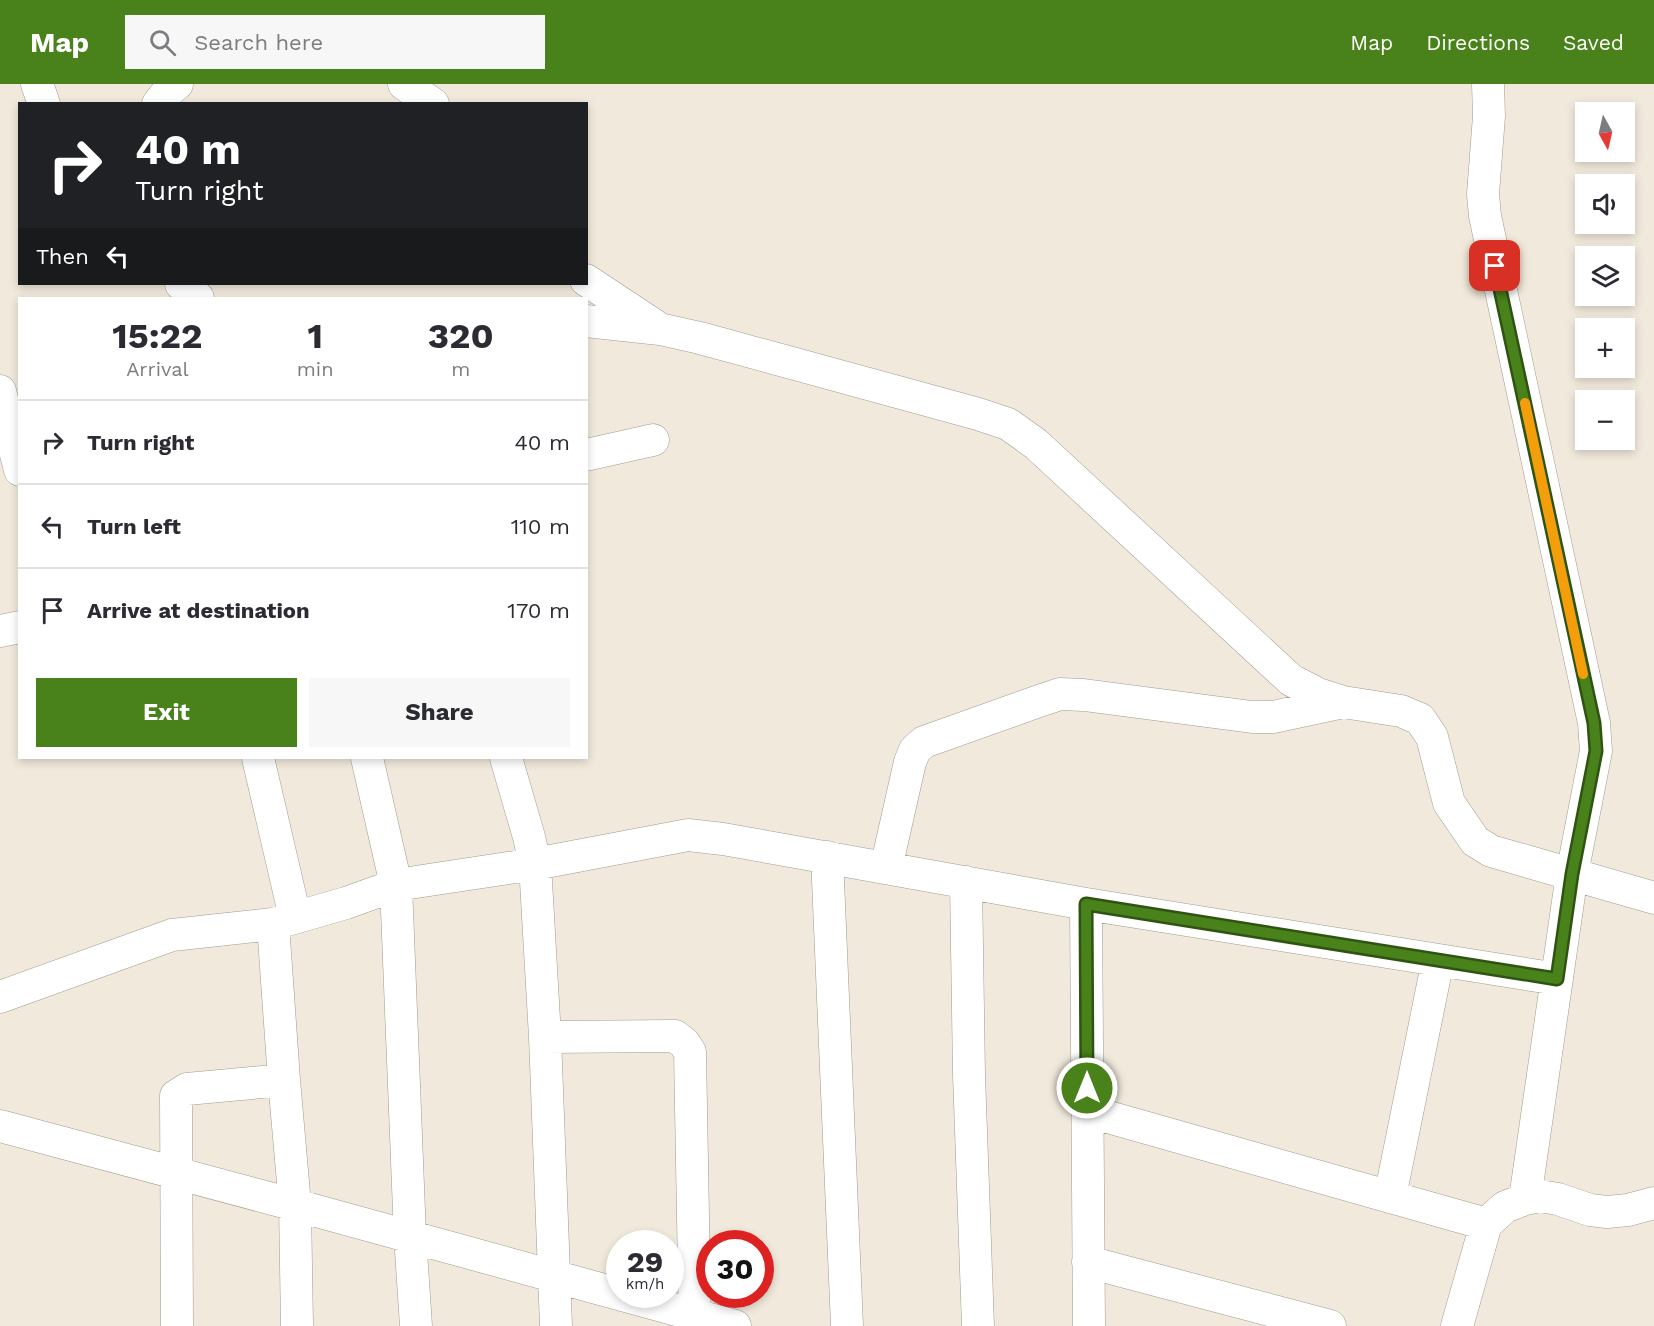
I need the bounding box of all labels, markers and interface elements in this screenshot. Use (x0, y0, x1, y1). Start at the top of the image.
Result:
search box (125, 15, 545, 69)
text: Map (30, 26, 89, 59)
icon: search (146, 26, 179, 59)
text: Search here (194, 30, 323, 55)
text: Map (1350, 30, 1393, 55)
text: Directions (1426, 30, 1530, 55)
text: Saved (1563, 30, 1624, 55)
north arrow (1575, 102, 1635, 162)
map controls (1575, 102, 1635, 450)
text: 40 m (135, 125, 241, 174)
icon: right (36, 126, 114, 204)
button: sound (1575, 174, 1635, 234)
text: Turn right (135, 175, 264, 207)
icon: left (101, 240, 134, 273)
pin (1469, 240, 1520, 291)
text: Then (36, 244, 89, 269)
button: layers (1575, 246, 1635, 306)
icon: arrive (1478, 249, 1511, 282)
text: 15:22 (112, 315, 203, 357)
text: 1 (307, 315, 323, 357)
text: 320 (428, 315, 494, 357)
button: + (1575, 318, 1635, 378)
text: Arrival (126, 357, 189, 381)
text: min (297, 357, 334, 381)
text: m (451, 357, 470, 381)
button: − (1575, 390, 1635, 450)
icon: right (36, 426, 69, 459)
text: Turn right (87, 430, 194, 455)
text: 40 m (514, 430, 570, 455)
icon: left (36, 510, 69, 543)
text: Turn left (87, 514, 181, 539)
text: 110 m (511, 514, 570, 539)
icon: arrive (36, 594, 69, 627)
text: Arrive at destination (87, 598, 310, 623)
text: 170 m (507, 598, 570, 623)
button: Exit (36, 678, 297, 747)
button: Share (309, 678, 570, 747)
position arrow (1055, 1056, 1119, 1120)
speed limit sign: 30 (696, 1230, 774, 1308)
text: 29 (627, 1244, 663, 1279)
text: km/h (626, 1275, 664, 1293)

